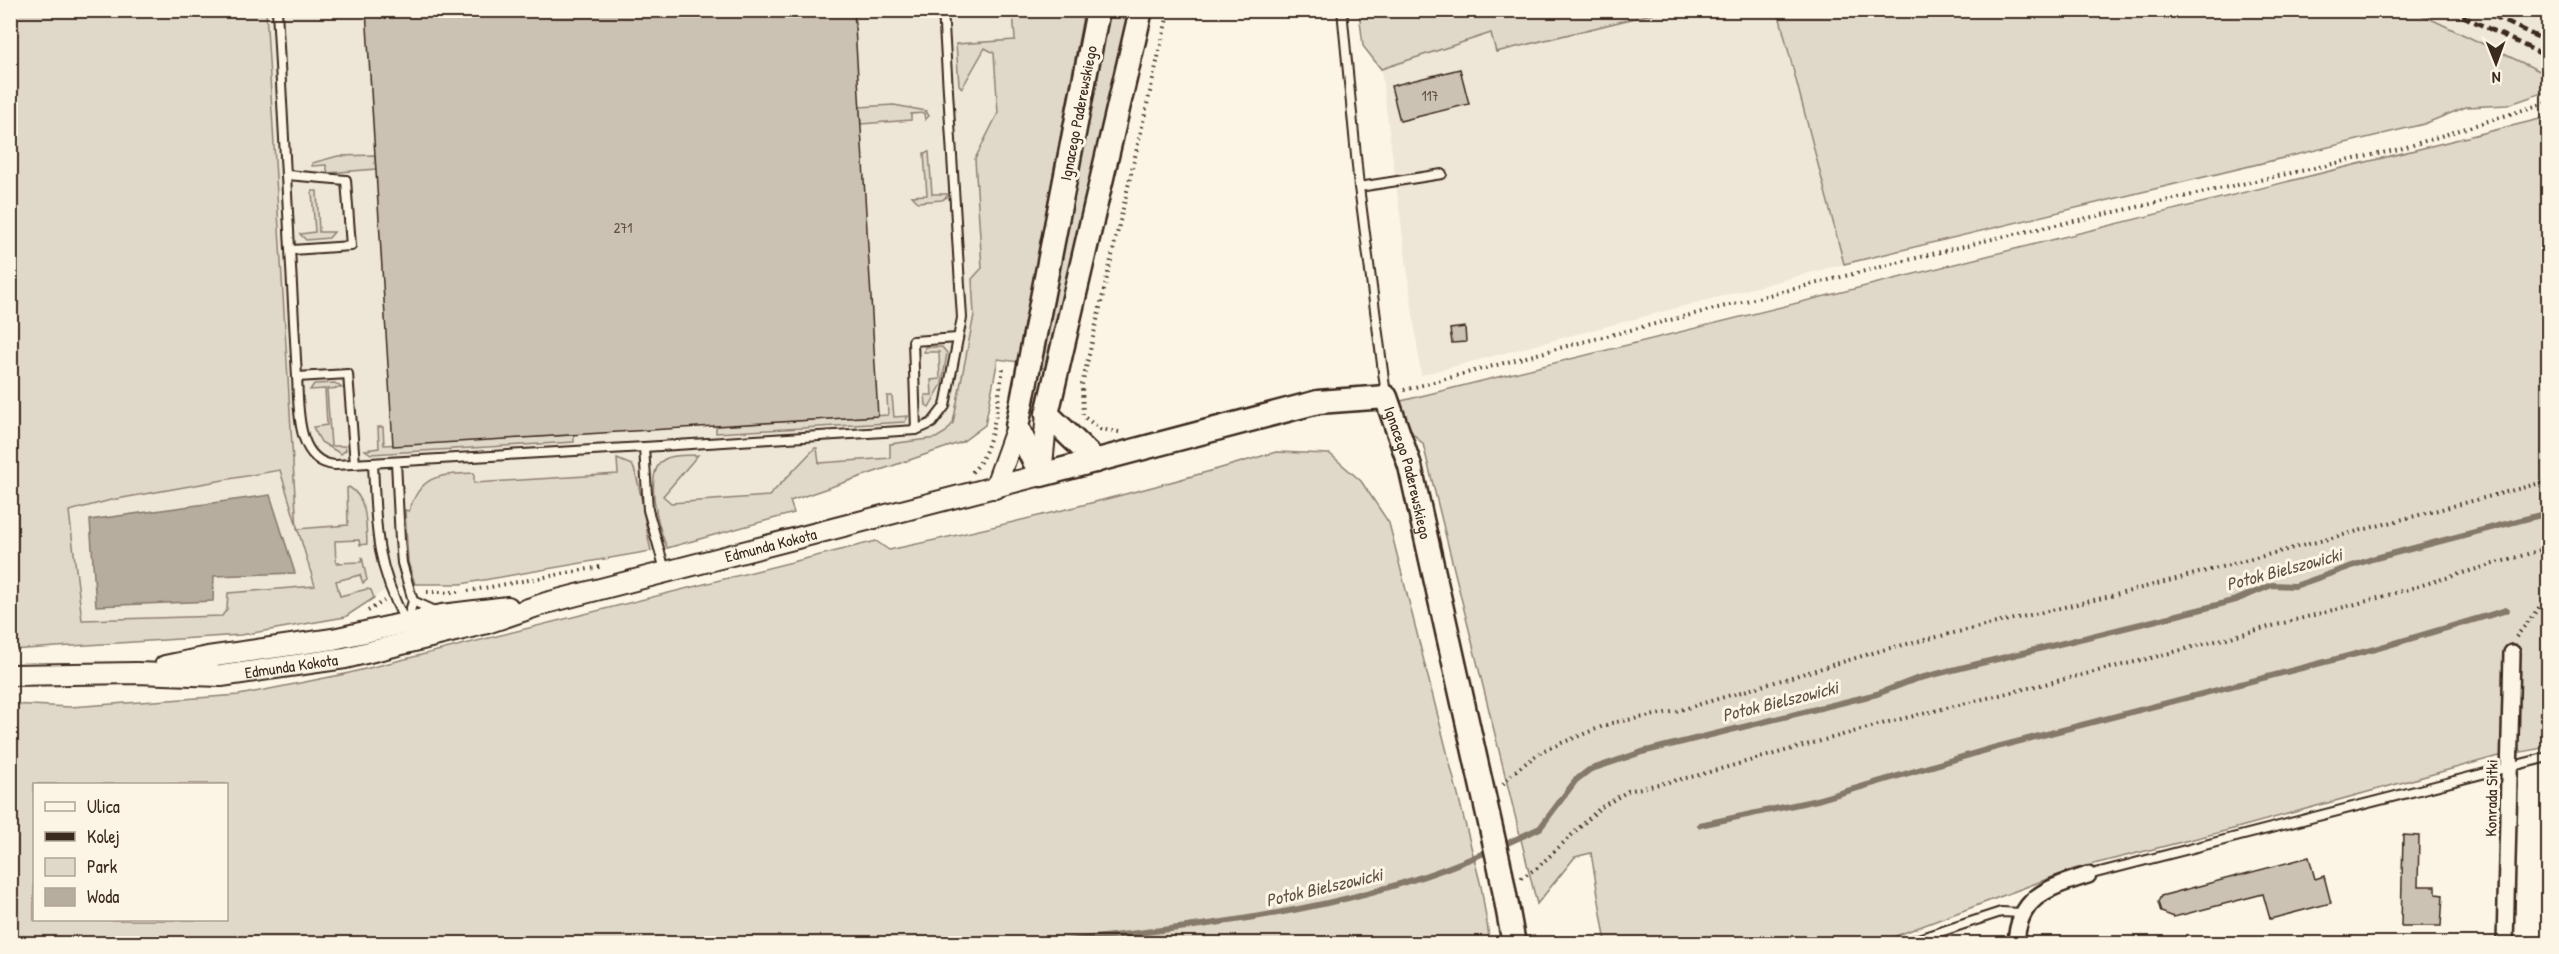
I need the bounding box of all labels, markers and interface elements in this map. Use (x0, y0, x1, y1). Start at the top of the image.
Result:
north arrow (2466, 33, 2526, 93)
street label: Ignacego Paderewskiego (1054, 43, 1102, 182)
text: N (2491, 67, 2501, 89)
house number: 117 (1421, 86, 1439, 105)
house number: 271 (614, 218, 632, 237)
street label: Ignacego Paderewskiego (1379, 403, 1437, 542)
street label: Edmunda Kokota (723, 523, 819, 567)
water label: Potok Bielszowicki (2223, 541, 2347, 596)
street label: Edmunda Kokota (243, 648, 339, 683)
water label: Potok Bielszowicki (1719, 674, 1843, 728)
street label: Konrada Sitki (2479, 759, 2503, 837)
legend (33, 783, 228, 921)
text: Ulica (87, 794, 120, 819)
text: Kolej (87, 824, 120, 849)
text: Park (87, 854, 118, 879)
water label: Potok Bielszowicki (1263, 861, 1387, 913)
text: Woda (87, 884, 119, 909)

